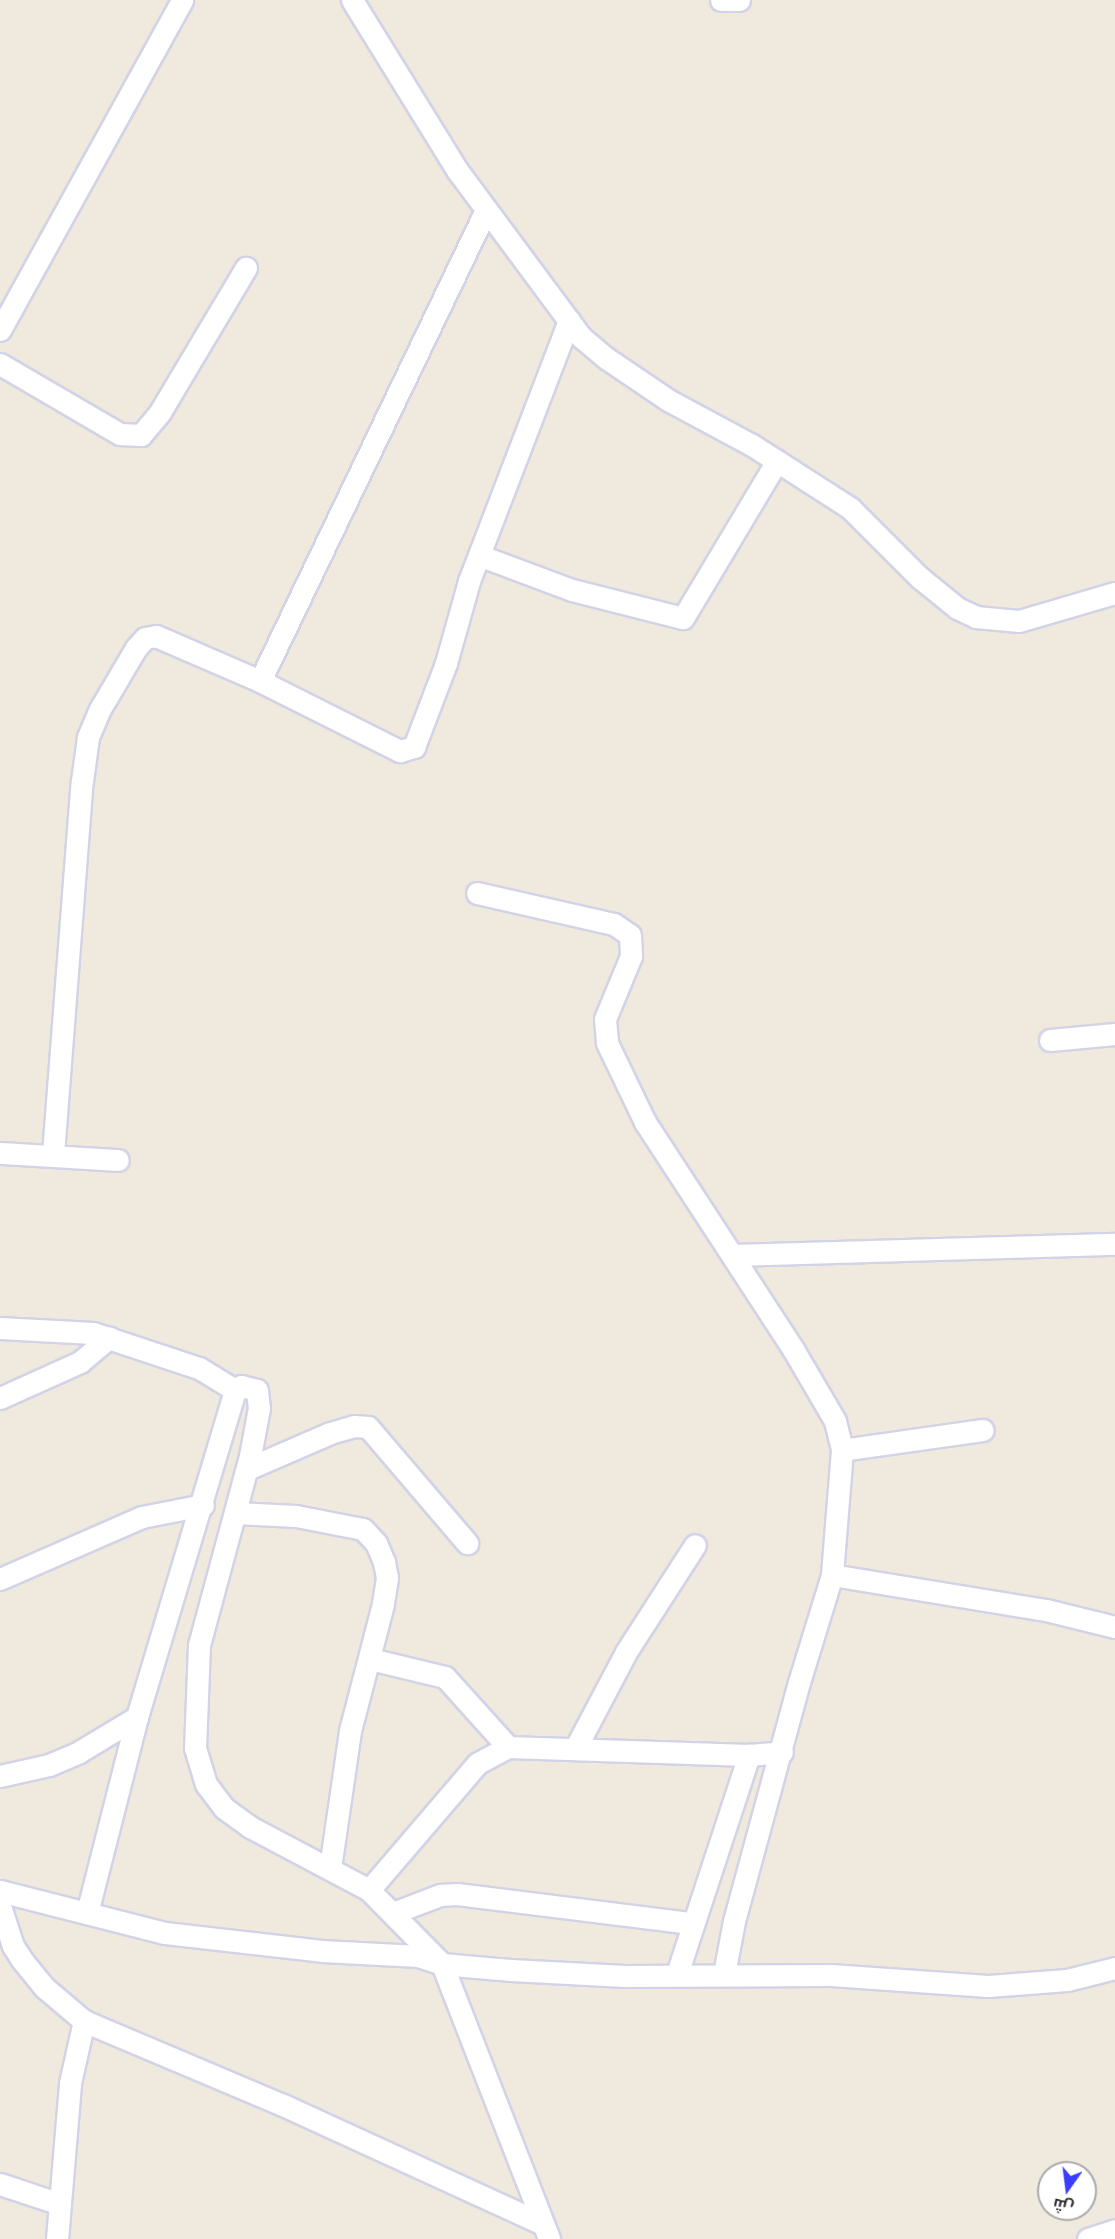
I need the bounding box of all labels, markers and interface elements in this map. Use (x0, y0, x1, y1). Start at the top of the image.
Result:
north arrow (1037, 2161, 1097, 2221)
text: ش (1050, 2192, 1076, 2221)

